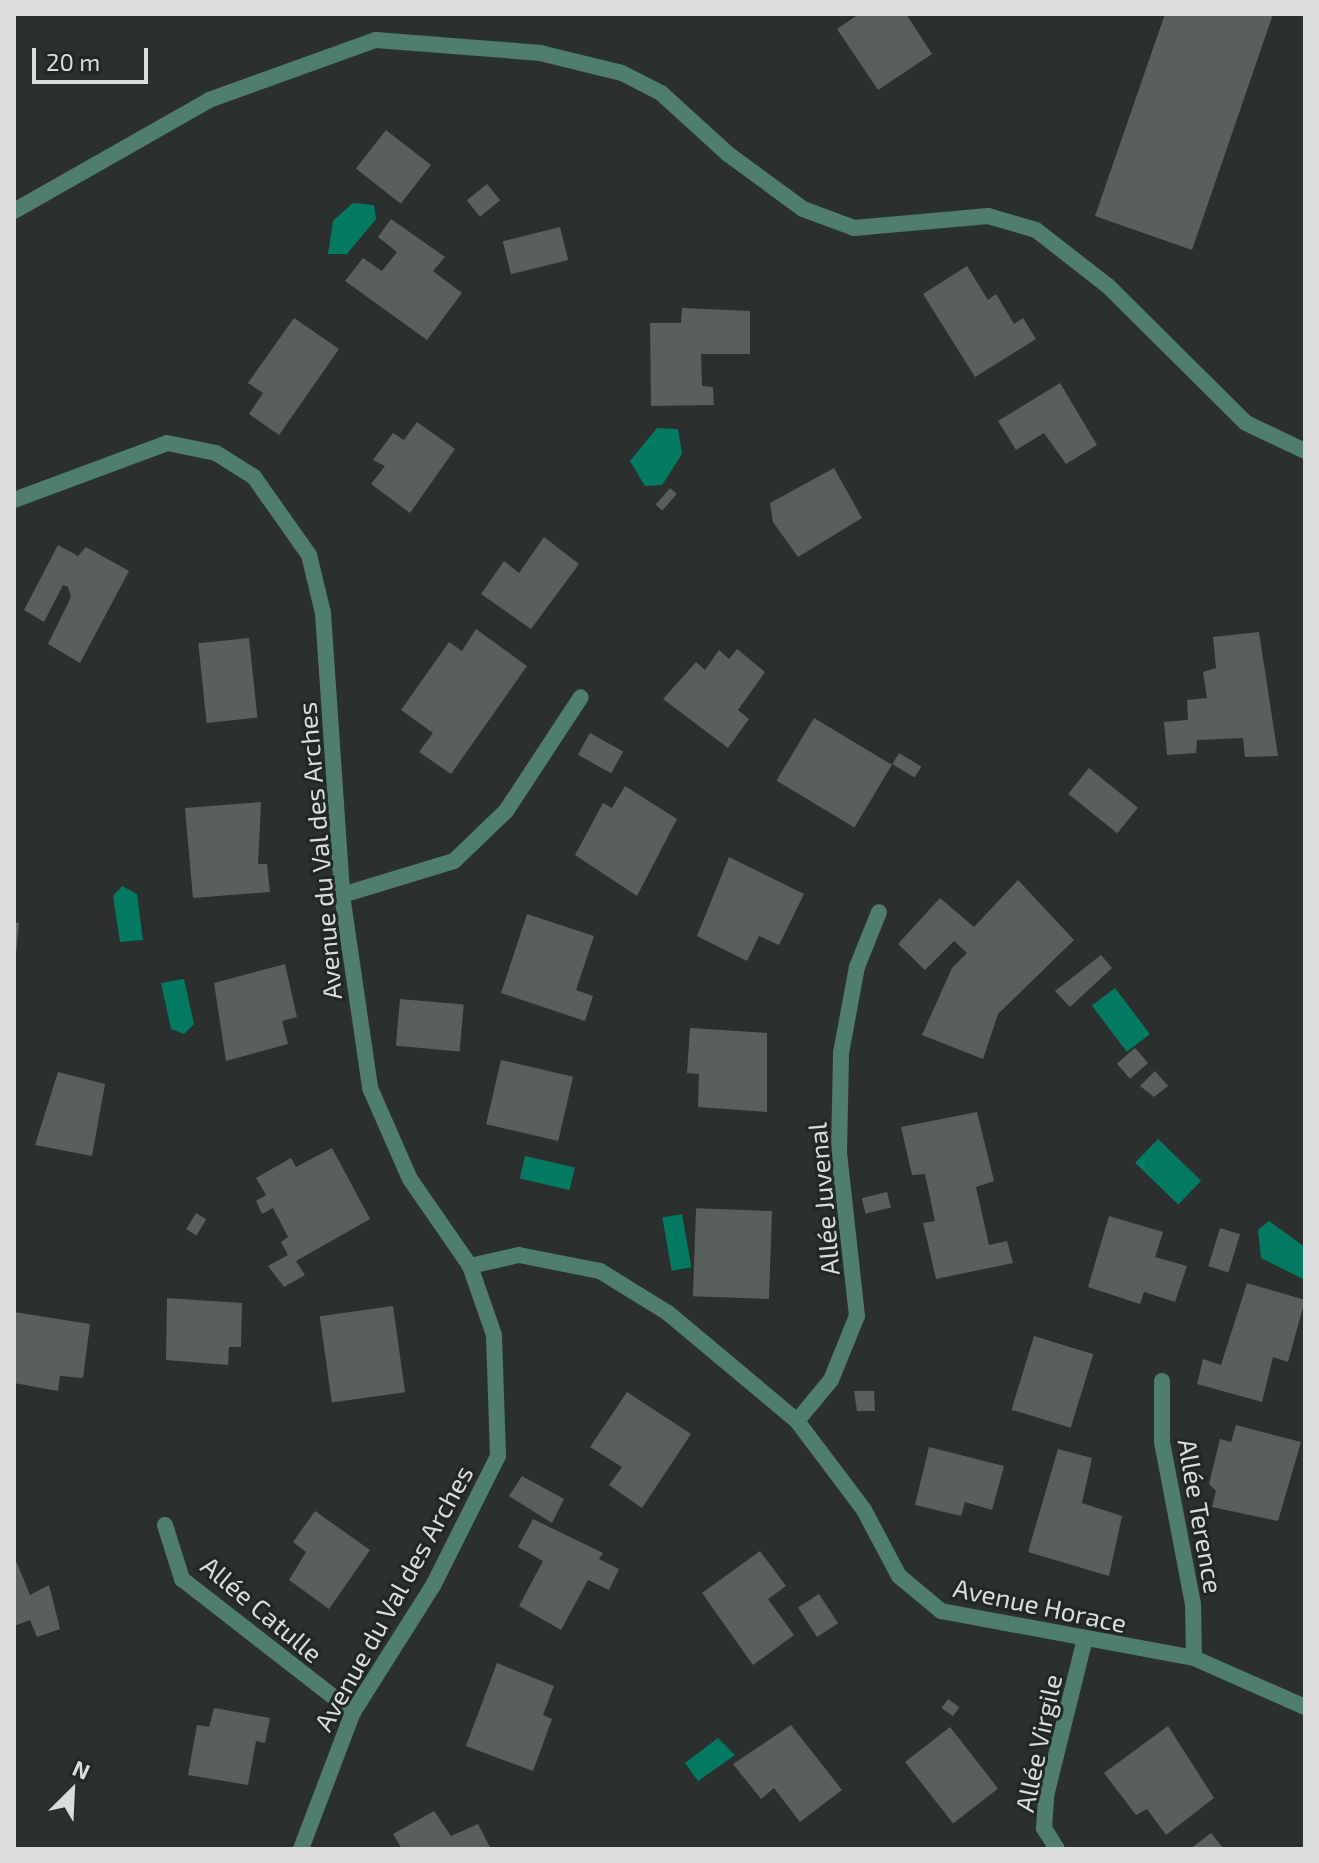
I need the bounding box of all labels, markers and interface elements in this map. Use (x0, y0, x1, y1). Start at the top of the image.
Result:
scale bar (36, 32, 152, 82)
text: 20 m (46, 47, 100, 76)
street label: Avenue du Val des Arches (290, 700, 348, 1002)
street label: Allée Juvenal (801, 1121, 845, 1277)
street label: Allée Terence (1172, 1436, 1230, 1596)
street label: Avenue du Val des Arches (307, 1459, 479, 1737)
street label: Allée Catulle (195, 1549, 329, 1669)
street label: Avenue Horace (951, 1571, 1129, 1639)
street label: Allée Virgile (1008, 1671, 1068, 1815)
north arrow (32, 1751, 112, 1831)
text: N (69, 1754, 94, 1784)

